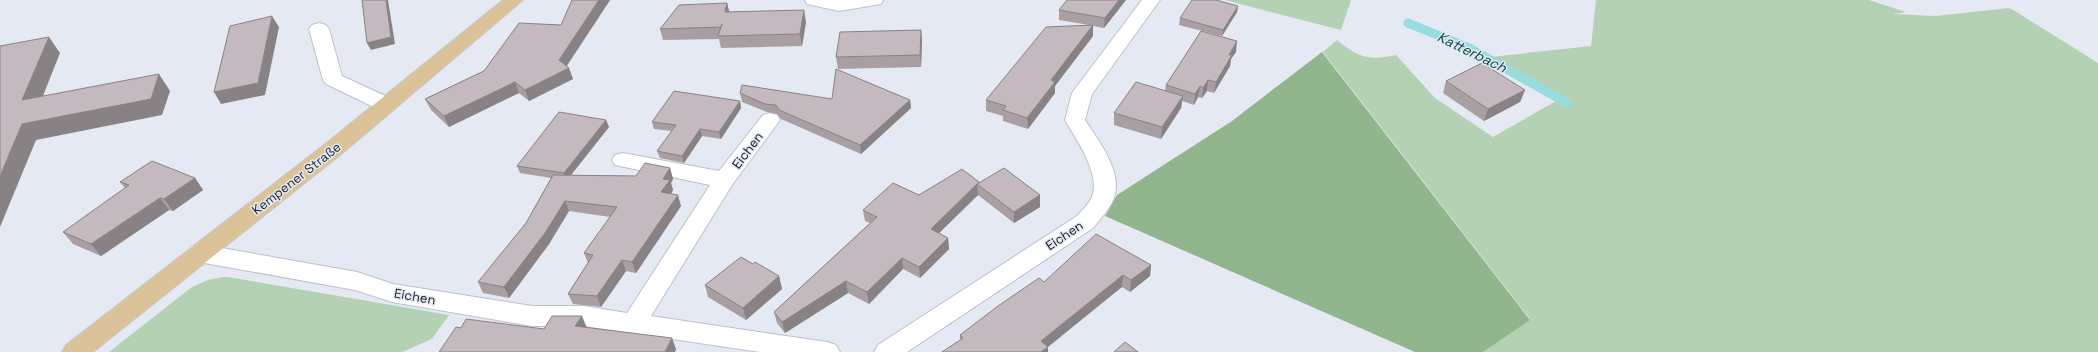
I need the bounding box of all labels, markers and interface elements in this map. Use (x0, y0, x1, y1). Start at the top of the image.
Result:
water label: Katterbach (1434, 27, 1510, 77)
street label: Eichen (728, 128, 767, 172)
street label: Kempener Straße (248, 138, 344, 218)
street label: Eichen (1042, 217, 1086, 254)
street label: Eichen (393, 284, 437, 309)

